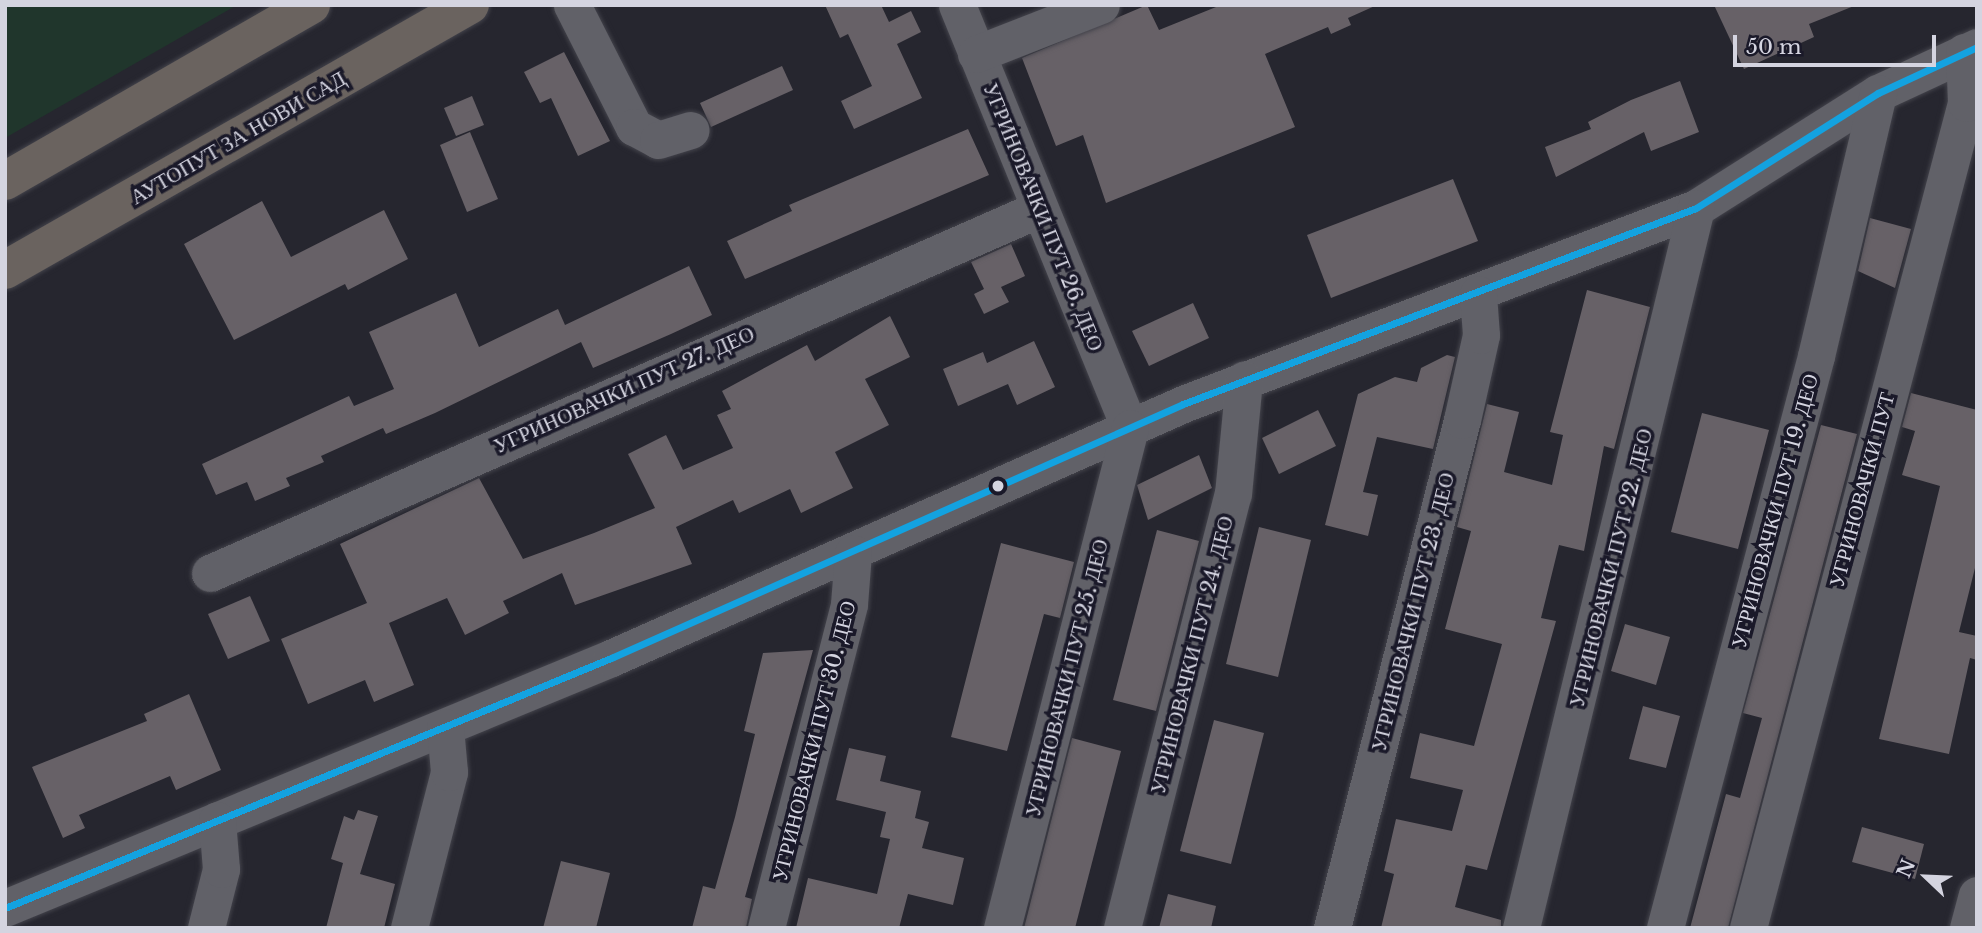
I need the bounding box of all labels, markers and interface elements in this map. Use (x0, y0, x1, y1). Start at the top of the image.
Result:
scale bar (1737, 21, 1940, 65)
text: 50 m (1746, 34, 1801, 60)
street label: АУТОПУТ ЗА НОВИ САД (126, 66, 350, 210)
street label: УГРИНОВАЧКИ ПУТ 26. ДЕО (978, 79, 1108, 355)
street label: УГРИНОВАЧКИ ПУТ 27. ДЕО (490, 321, 758, 459)
street label: УГРИНОВАЧКИ ПУТ 19. ДЕО (1726, 371, 1824, 651)
street label: УГРИНОВАЧКИ ПУТ (1824, 390, 1900, 590)
street label: УГРИНОВАЧКИ ПУТ 22. ДЕО (1564, 426, 1658, 710)
street label: УГРИНОВАЧКИ ПУТ 23. ДЕО (1366, 470, 1460, 754)
unlabelled marker (991, 479, 1005, 493)
street label: УГРИНОВАЧКИ ПУТ 24. ДЕО (1145, 513, 1239, 797)
street label: УГРИНОВАЧКИ ПУТ 25. ДЕО (1020, 537, 1114, 819)
street label: УГРИНОВАЧКИ ПУТ 30. ДЕО (767, 598, 861, 884)
north arrow (1891, 842, 1961, 912)
text: N (1892, 856, 1920, 881)

